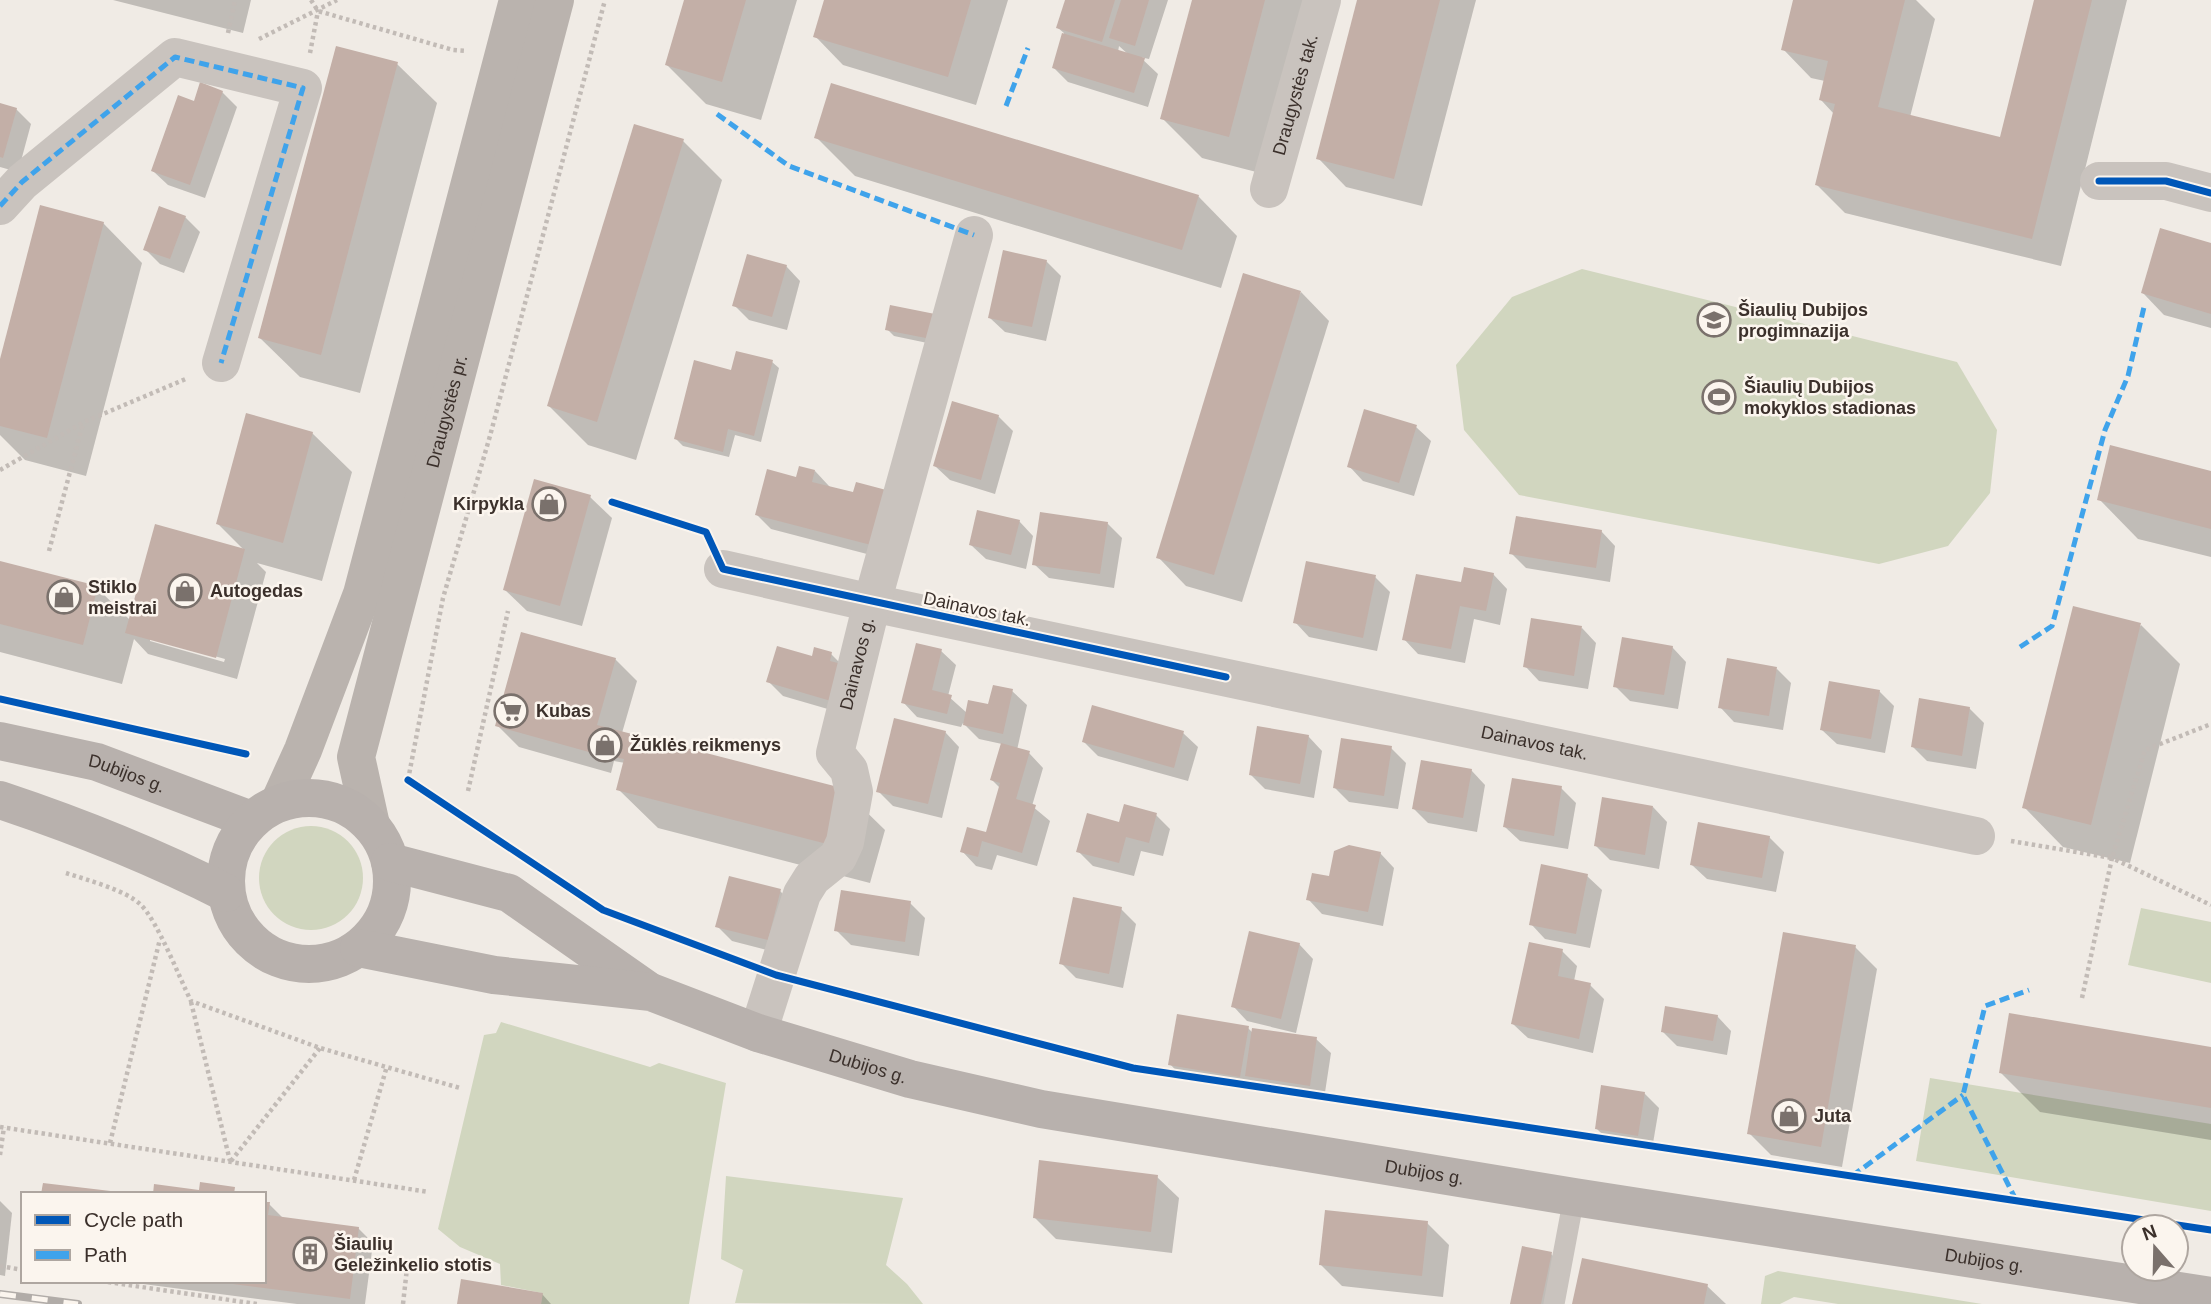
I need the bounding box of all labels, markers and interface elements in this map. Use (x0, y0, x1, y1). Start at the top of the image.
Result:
street label: Draugystės tak. (1269, 32, 1322, 158)
place label: Šiaulių Dubijos progimnazija (1738, 299, 1868, 341)
school or university icon: Šiaulių Dubijos progimnazija (1695, 301, 1733, 339)
street label: Draugystės pr. (422, 353, 471, 470)
place label: Šiaulių Dubijos mokyklos stadionas (1744, 376, 1916, 418)
sports icon: Šiaulių Dubijos mokyklos stadionas (1700, 378, 1738, 416)
shop icon: Kirpykla (530, 485, 568, 523)
place label: Kirpykla (453, 494, 525, 514)
shop icon: Autogedas (166, 572, 204, 610)
place label: Stiklo meistrai (88, 577, 157, 618)
shop icon: Stiklo meistrai (45, 578, 83, 616)
place label: Autogedas (210, 581, 303, 601)
street label: Dainavos tak. (922, 588, 1032, 630)
street label: Dainavos g. (836, 615, 878, 712)
supermarket icon: Kubas (492, 692, 530, 730)
place label: Kubas (536, 701, 591, 721)
street label: Dainavos tak. (1479, 722, 1590, 764)
shop icon: Žūklės reikmenys (586, 726, 624, 764)
place label: Žūklės reikmenys (630, 734, 781, 755)
street label: Dubijos g. (87, 750, 168, 797)
street label: Dubijos g. (827, 1045, 909, 1087)
shop icon: Juta (1770, 1097, 1808, 1135)
place label: Juta (1814, 1106, 1852, 1126)
street label: Dubijos g. (1383, 1156, 1466, 1189)
legend (21, 1192, 266, 1283)
text: Cycle path (84, 1208, 183, 1231)
north arrow (2120, 1213, 2190, 1283)
text: N (2139, 1220, 2159, 1245)
place label: Šiaulių Geležinkelio stotis (334, 1233, 492, 1275)
building icon: Šiaulių Geležinkelio stotis (291, 1235, 329, 1273)
text: Path (84, 1243, 127, 1266)
street label: Dubijos g. (1943, 1245, 2026, 1277)

